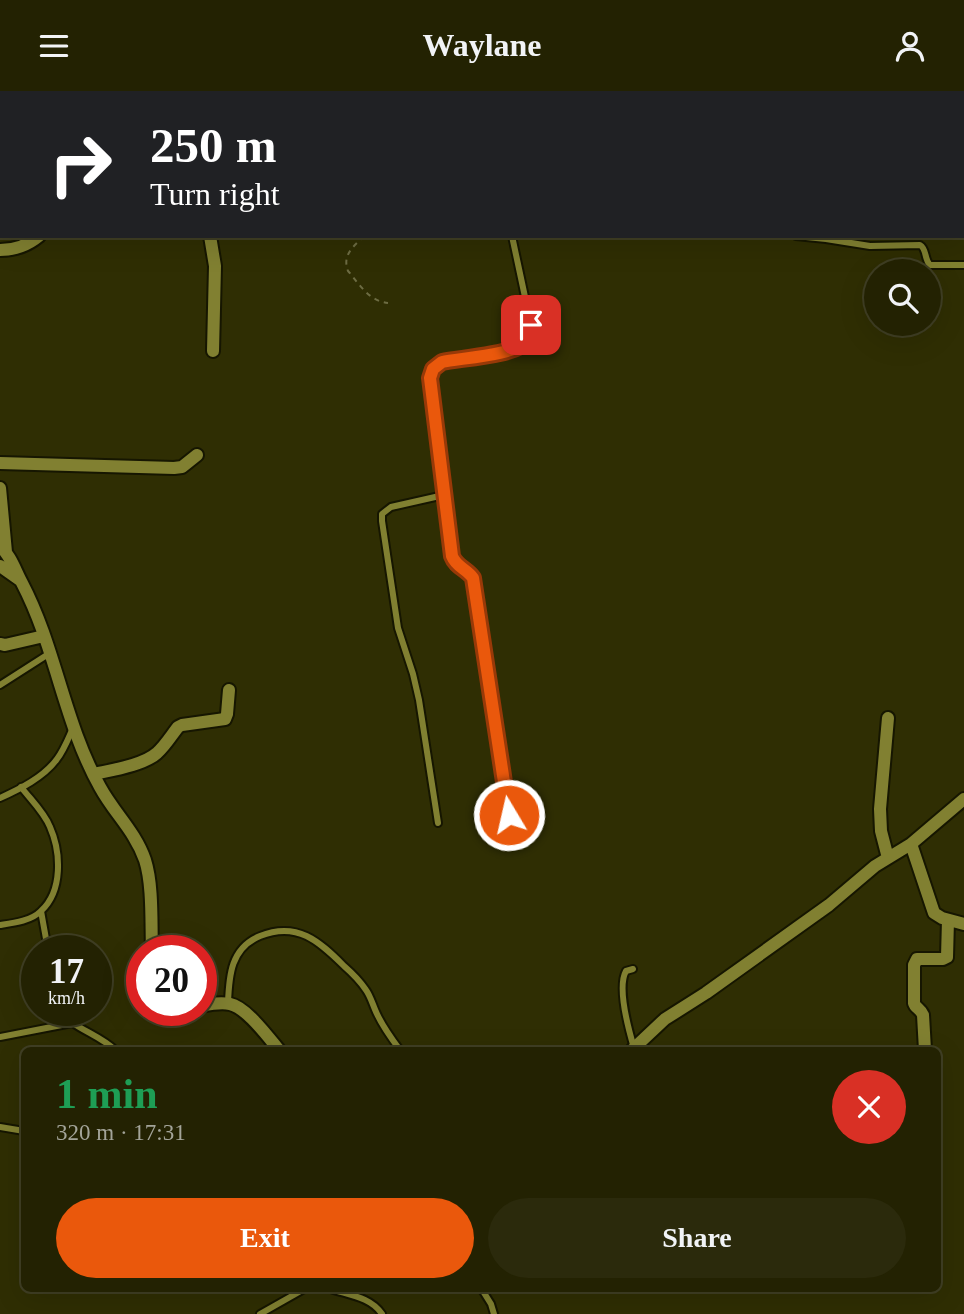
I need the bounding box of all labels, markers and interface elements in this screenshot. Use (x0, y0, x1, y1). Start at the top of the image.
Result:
icon: menu (35, 27, 73, 65)
text: Waylane (422, 27, 542, 63)
icon: person (891, 27, 929, 65)
text: 250 m (150, 118, 277, 173)
icon: right (35, 119, 126, 210)
text: Turn right (150, 176, 280, 212)
map controls (864, 259, 941, 336)
button: search (864, 259, 941, 336)
pin (501, 295, 561, 355)
icon: arrive (512, 306, 550, 344)
position arrow (472, 778, 546, 852)
speed limit sign: 20 (126, 935, 217, 1026)
text: 17 (49, 952, 84, 991)
text: km/h (48, 988, 85, 1008)
button: close (832, 1070, 906, 1144)
text: 1 min (56, 1071, 158, 1117)
text: 320 m · 17:31 (56, 1120, 186, 1145)
button: Exit (56, 1198, 474, 1278)
button: Share (488, 1198, 906, 1278)

